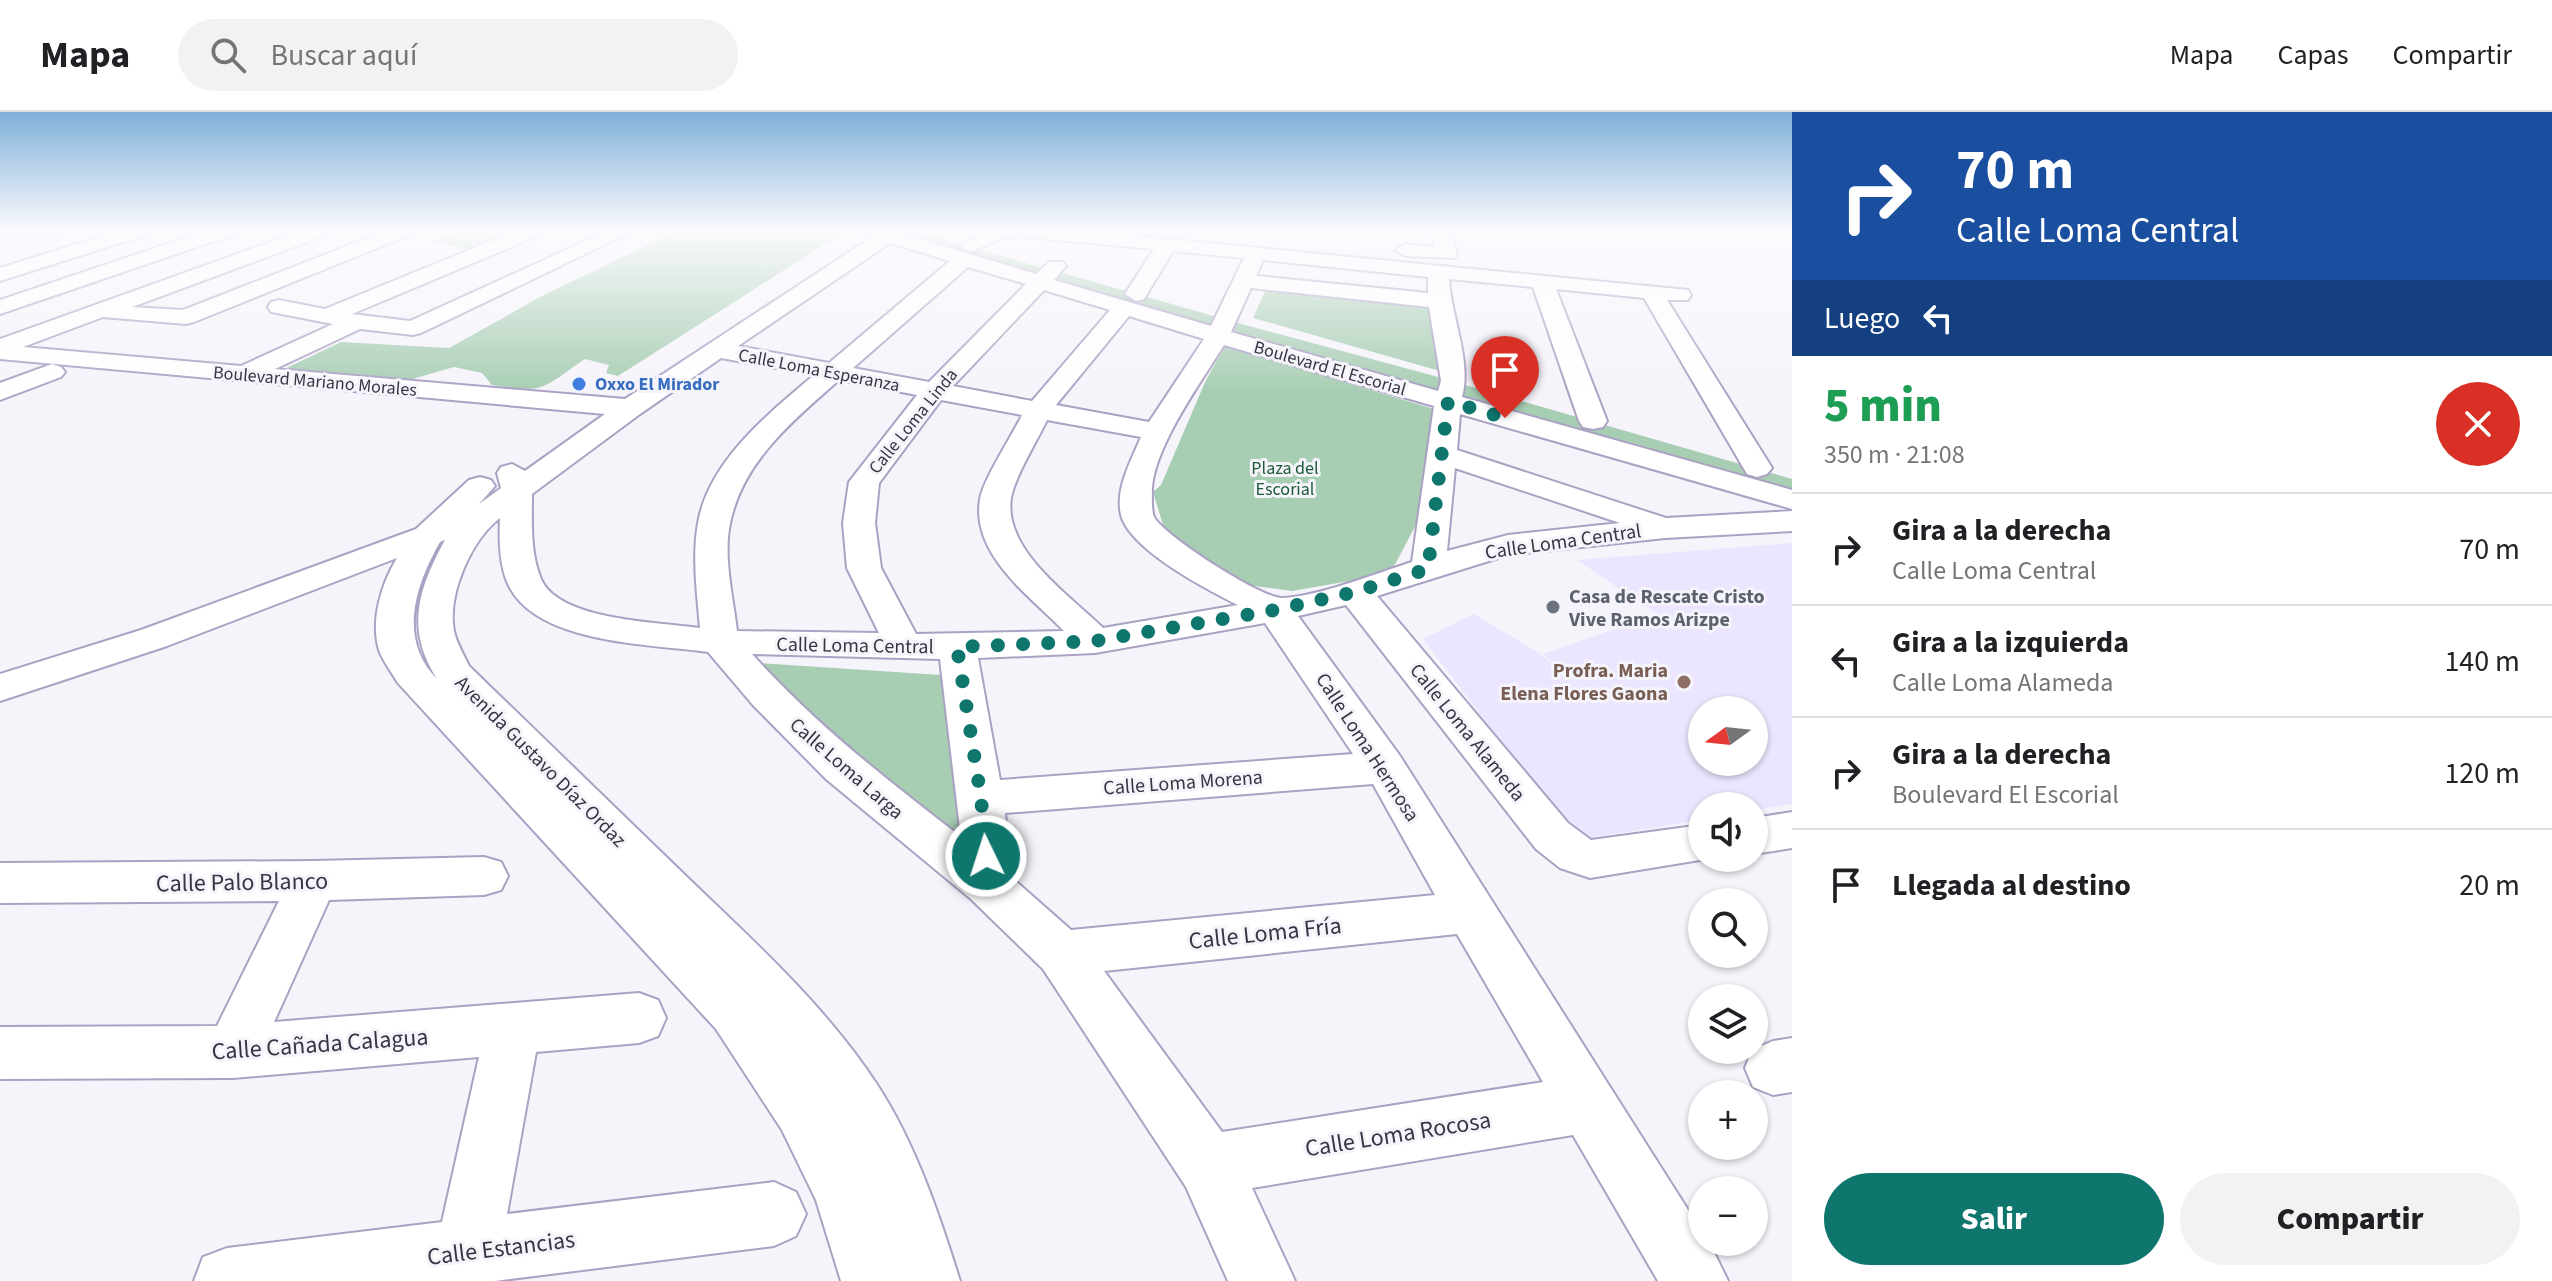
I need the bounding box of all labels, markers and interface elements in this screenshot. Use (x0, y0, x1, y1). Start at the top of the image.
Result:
search box (178, 19, 738, 91)
text: Mapa (40, 28, 130, 82)
icon: search (206, 33, 250, 77)
text: Buscar aquí (270, 34, 417, 77)
text: Mapa (2170, 35, 2233, 75)
text: Capas (2277, 35, 2349, 75)
text: Compartir (2393, 35, 2512, 75)
text: 70 m (1956, 131, 2074, 210)
icon: right (1824, 144, 1928, 248)
text: Calle Loma Central (1956, 205, 2239, 256)
icon: left (1916, 296, 1960, 340)
text: Luego (1824, 297, 1900, 340)
street label: Boulevard El Escorial (1251, 335, 1409, 402)
pin (1471, 336, 1539, 418)
street label: Calle Loma Esperanza (736, 343, 902, 398)
icon: arrive (1483, 348, 1527, 392)
street label: Boulevard Mariano Morales (212, 360, 418, 403)
street label: Calle Loma Linda (863, 363, 964, 479)
place label: Oxxo El Mirador (595, 372, 720, 397)
text: 5 min (1824, 372, 1942, 440)
marker: Oxxo El Mirador (570, 375, 588, 393)
button: close (2436, 382, 2520, 466)
text: 350 m · 21:08 (1824, 436, 1965, 473)
park label: Plaza del Escorial (1251, 456, 1319, 502)
text: Gira a la derecha (1892, 509, 2111, 552)
street label: Calle Loma Central (1483, 517, 1643, 567)
icon: right (1824, 527, 1868, 571)
text: 70 m (2459, 528, 2520, 571)
text: Calle Loma Central (1892, 552, 2096, 589)
place label: Casa de Rescate Cristo Vive Ramos Arizpe (1568, 583, 1765, 634)
marker: Casa de Rescate Cristo Vive Ramos Arizpe (1544, 598, 1562, 616)
text: Gira a la izquierda (1892, 621, 2129, 664)
street label: Calle Loma Central (776, 631, 934, 661)
icon: left (1824, 639, 1868, 683)
text: 140 m (2444, 640, 2520, 683)
place label: Profra. Maria Elena Flores Gaona (1500, 657, 1668, 708)
street label: Calle Loma Alameda (1403, 658, 1532, 808)
text: Calle Loma Alameda (1892, 664, 2113, 701)
street label: Calle Loma Hermosa (1308, 668, 1426, 827)
street label: Avenida Gustavo Díaz Ordaz (448, 670, 632, 854)
marker: Profra. Maria Elena Flores Gaona (1675, 673, 1693, 691)
north arrow (1688, 696, 1768, 776)
map controls (1688, 696, 1768, 1256)
street label: Calle Loma Larga (783, 711, 909, 826)
text: Gira a la derecha (1892, 733, 2111, 776)
icon: right (1824, 751, 1868, 795)
text: 120 m (2444, 752, 2520, 795)
street label: Calle Loma Morena (1102, 763, 1264, 803)
text: Boulevard El Escorial (1892, 776, 2119, 813)
button: sound (1688, 792, 1768, 872)
position arrow (944, 814, 1028, 898)
street label: Calle Palo Blanco (156, 863, 328, 902)
icon: arrive (1824, 863, 1868, 907)
text: Llegada al destino (1892, 864, 2131, 907)
text: 20 m (2459, 864, 2520, 907)
button: search (1688, 888, 1768, 968)
street label: Calle Loma Fría (1187, 908, 1343, 959)
button: layers (1688, 984, 1768, 1064)
street label: Calle Cañada Calagua (210, 1019, 430, 1070)
button: + (1688, 1080, 1768, 1160)
street label: Calle Loma Rocosa (1303, 1103, 1494, 1166)
button: Salir (1824, 1173, 2164, 1265)
button: Compartir (2180, 1173, 2520, 1265)
button: − (1688, 1176, 1768, 1256)
street label: Calle Estancias (425, 1222, 577, 1275)

